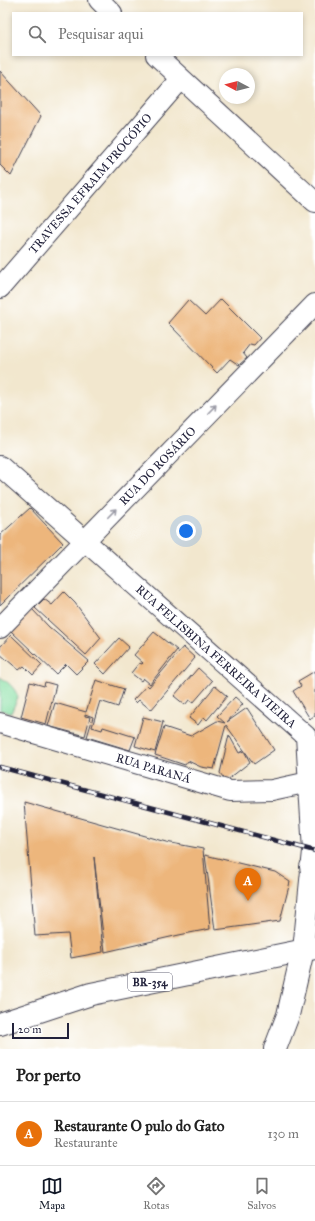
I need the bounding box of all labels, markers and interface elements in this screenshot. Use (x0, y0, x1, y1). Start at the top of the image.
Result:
search box (12, 12, 303, 56)
icon: search (26, 23, 48, 45)
text: Pesquisar aqui (58, 25, 144, 43)
north arrow (219, 68, 255, 104)
street label: TRAVESSA EFRAIM PROCÓPIO (26, 111, 155, 257)
one-way arrow (208, 404, 217, 414)
street label: RUA DO ROSÁRIO (116, 424, 199, 508)
one-way arrow (107, 508, 117, 518)
your location (176, 521, 196, 541)
street label: RUA FELISBINA FERREIRA VIEIRA (133, 582, 299, 731)
street label: RUA PARANÁ (114, 751, 193, 786)
pin: A (235, 868, 261, 901)
road number: BR-354 (128, 973, 172, 991)
scale bar (12, 1021, 69, 1040)
text: 20 m (18, 1023, 41, 1036)
text: Por perto (16, 1065, 81, 1086)
text: Restaurante O pulo do Gato (54, 1117, 224, 1135)
text: A (25, 1126, 33, 1142)
text: 130 m (267, 1126, 299, 1142)
text: Restaurante (54, 1135, 118, 1151)
tab: Mapa (39, 1175, 65, 1212)
tab: Rotas (143, 1175, 169, 1212)
tab: Salvos (247, 1175, 276, 1212)

